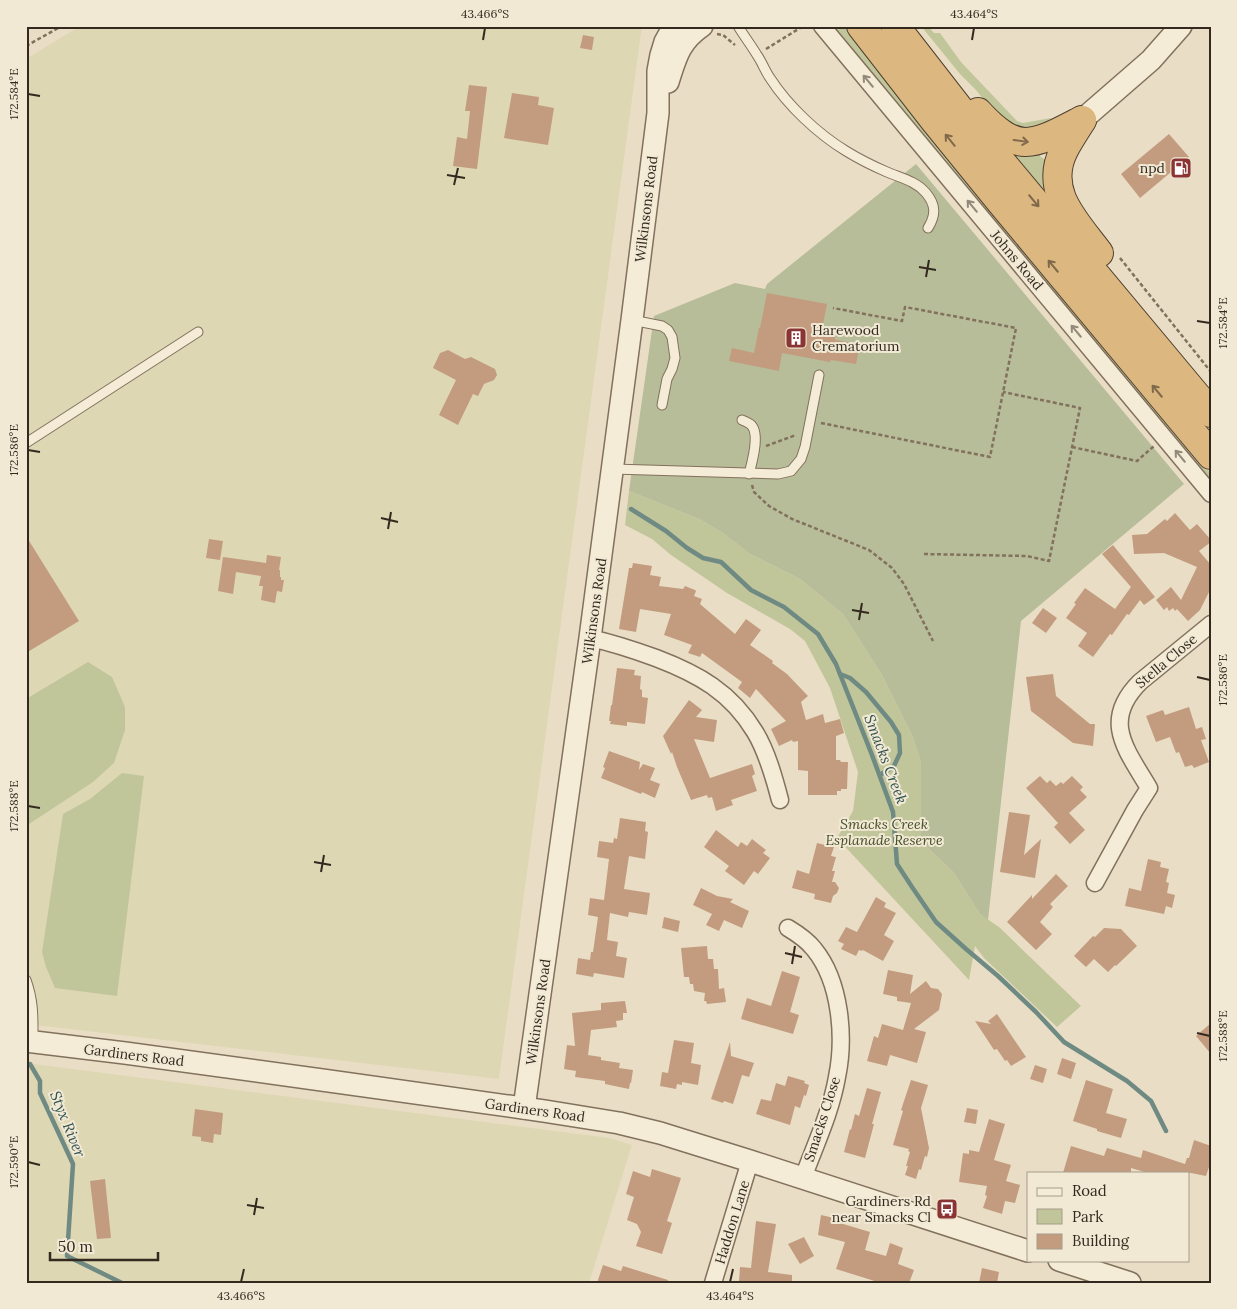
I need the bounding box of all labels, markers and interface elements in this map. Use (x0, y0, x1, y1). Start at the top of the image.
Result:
text: 43.466°S (461, 6, 509, 21)
text: 43.464°S (950, 6, 998, 21)
text: 172.584°E (6, 68, 21, 120)
one-way arrow (862, 75, 874, 88)
one-way arrow (945, 134, 956, 147)
one-way arrow (1013, 136, 1029, 146)
street label: Wilkinsons Road (631, 155, 661, 263)
fuel station icon: npd (1169, 156, 1193, 180)
place label: npd (1140, 159, 1165, 177)
one-way arrow (1028, 195, 1040, 208)
one-way arrow (966, 200, 977, 213)
street label: Johns Road (986, 226, 1047, 294)
one-way arrow (1048, 259, 1059, 272)
text: 172.584°E (1215, 297, 1230, 349)
place label: Harewood Crematorium (812, 321, 900, 355)
one-way arrow (1070, 325, 1081, 338)
building icon: Harewood Crematorium (784, 326, 808, 350)
one-way arrow (1152, 384, 1163, 397)
text: 172.586°E (6, 424, 21, 476)
one-way arrow (1174, 450, 1185, 463)
street label: Wilkinsons Road (578, 557, 610, 665)
street label: Stella Close (1131, 630, 1201, 692)
text: 172.586°E (1215, 654, 1230, 706)
water label: Smacks Creek (860, 712, 912, 807)
text: 172.588°E (6, 780, 21, 832)
park label: Smacks Creek Esplanade Reserve (825, 815, 943, 849)
street label: Wilkinsons Road (522, 958, 554, 1066)
text: 172.588°E (1215, 1010, 1230, 1062)
street label: Gardiners Road (83, 1040, 185, 1070)
street label: Smacks Close (800, 1074, 844, 1164)
water label: Styx River (46, 1088, 90, 1160)
street label: Gardiners Road (484, 1094, 586, 1126)
text: 172.590°E (6, 1136, 21, 1188)
legend (1027, 1172, 1190, 1262)
street label: Haddon Lane (711, 1177, 753, 1266)
text: Road (1072, 1181, 1107, 1200)
place label: Gardiners Rd near Smacks Cl (832, 1192, 931, 1226)
bus stop icon: Gardiners Rd near Smacks Cl (935, 1197, 959, 1221)
text: Park (1072, 1207, 1103, 1226)
scale bar (50, 1229, 158, 1261)
text: Building (1072, 1231, 1130, 1250)
text: 50 m (58, 1237, 93, 1256)
text: 43.466°S (217, 1288, 265, 1303)
text: 43.464°S (706, 1288, 754, 1303)

